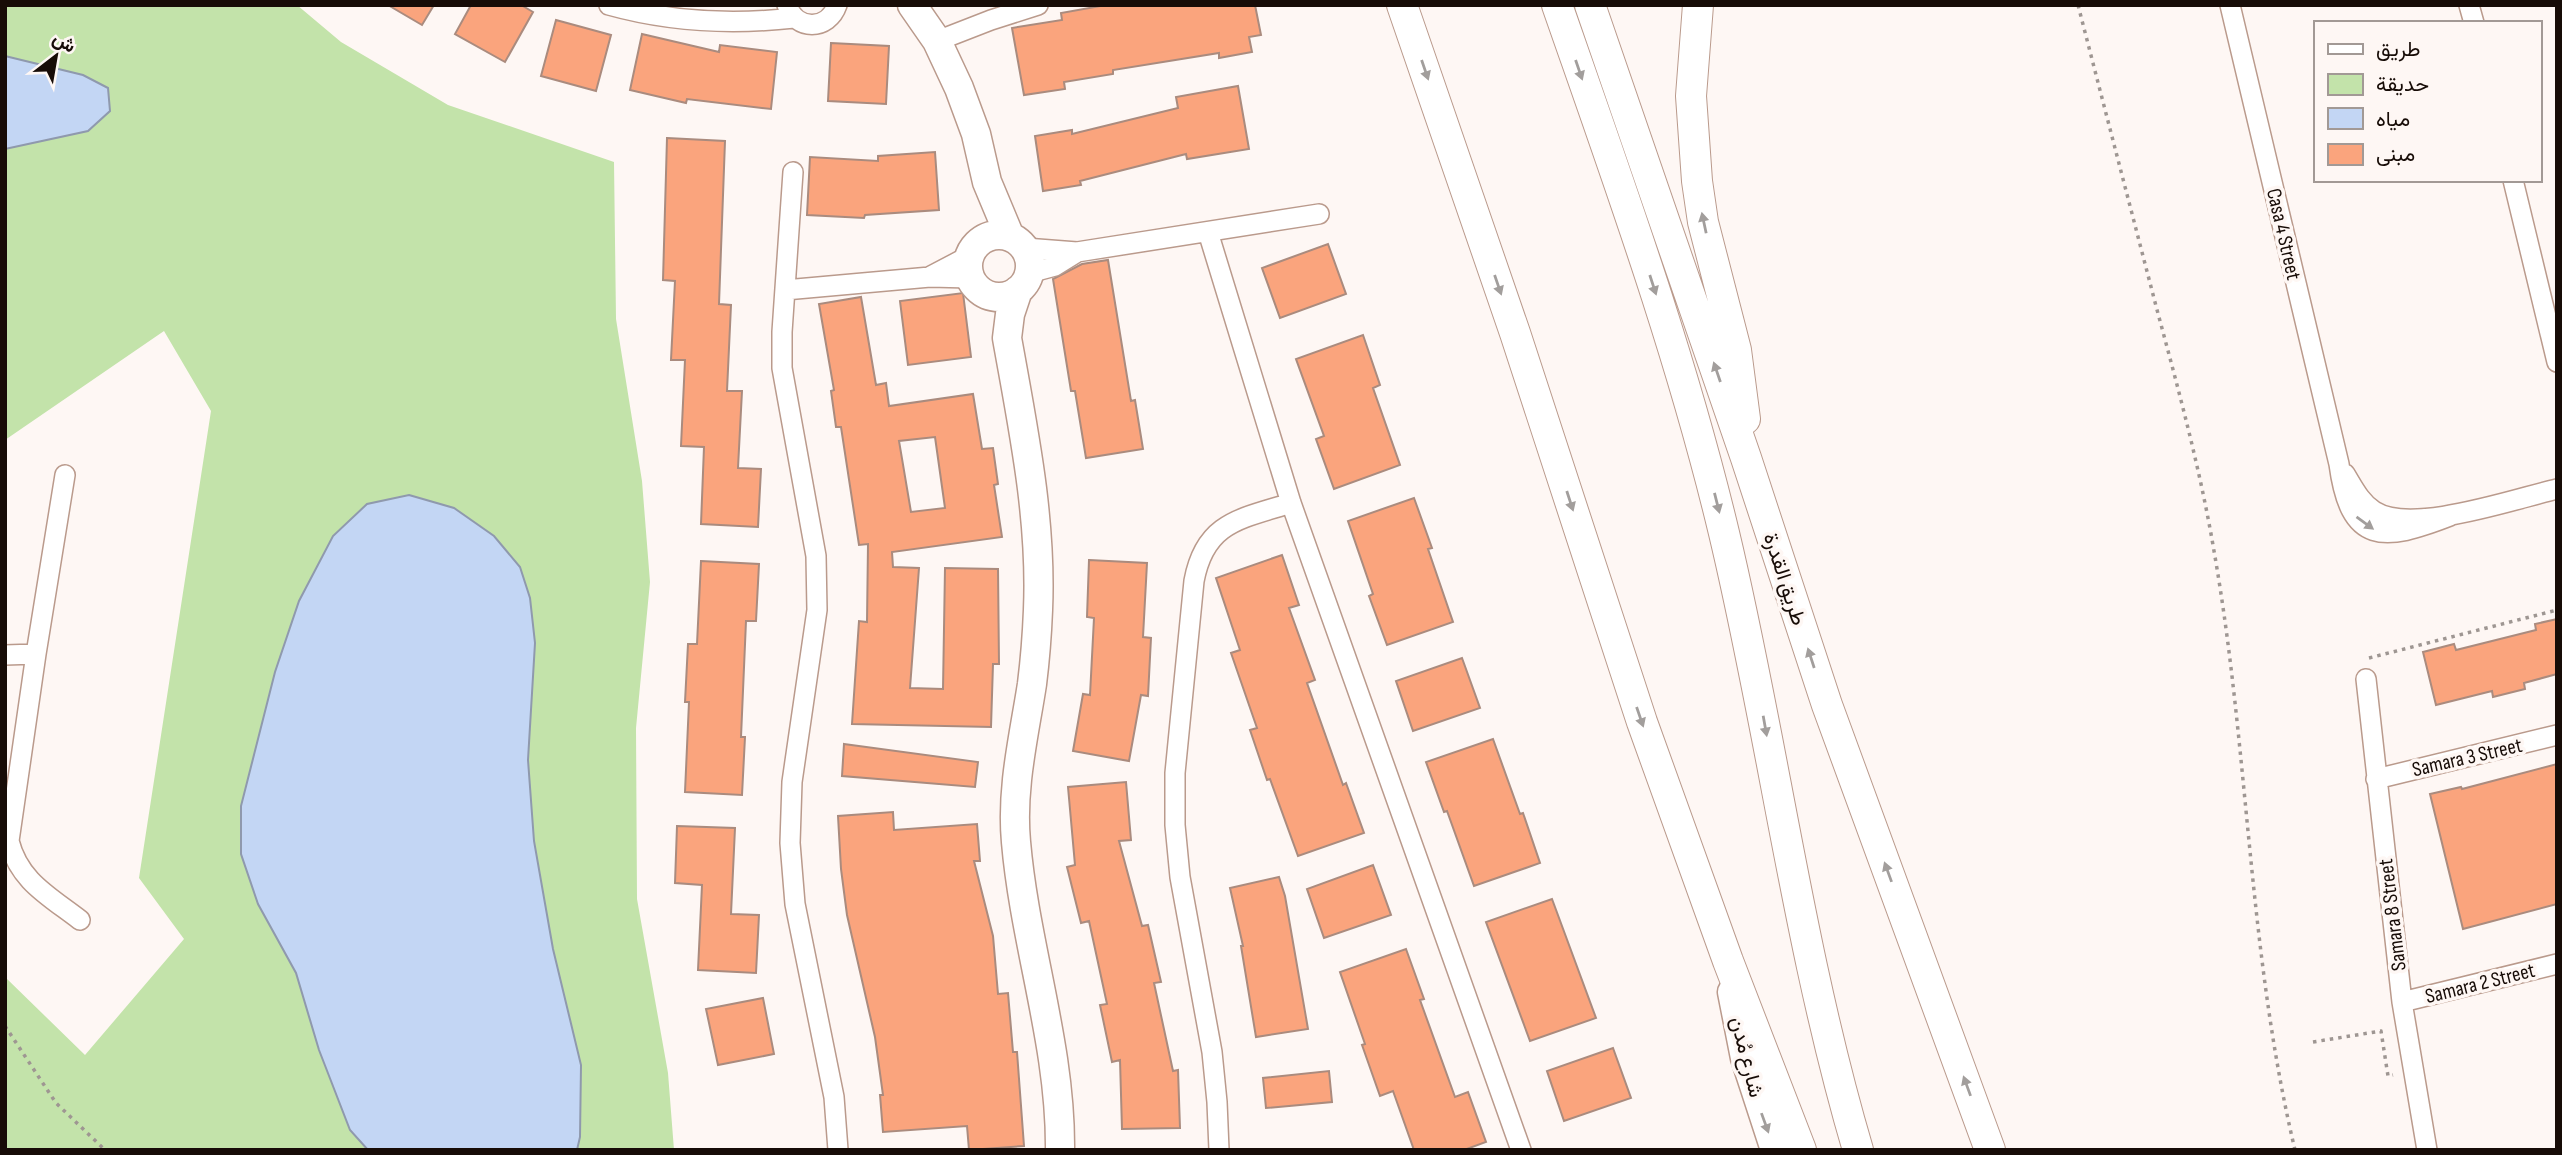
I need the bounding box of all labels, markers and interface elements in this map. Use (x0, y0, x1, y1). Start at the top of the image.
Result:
north arrow (21, 21, 91, 91)
legend (2314, 21, 2541, 182)
text: ش (48, 27, 80, 59)
text: طريق (2376, 37, 2421, 62)
one-way arrow (1420, 59, 1431, 80)
one-way arrow (1574, 59, 1585, 80)
text: حديقة (2376, 72, 2429, 97)
text: مياه (2376, 107, 2410, 132)
text: مبنى (2376, 142, 2415, 167)
street label: Casa 4 Street (2261, 186, 2306, 282)
one-way arrow (1699, 212, 1710, 234)
one-way arrow (1649, 274, 1659, 295)
one-way arrow (1494, 275, 1504, 296)
one-way arrow (1711, 362, 1722, 383)
one-way arrow (1565, 491, 1575, 512)
one-way arrow (1712, 492, 1723, 514)
one-way arrow (2355, 516, 2374, 530)
street label: طريق القدرة (1758, 530, 1811, 629)
one-way arrow (1805, 647, 1816, 668)
one-way arrow (1635, 707, 1646, 728)
one-way arrow (1760, 715, 1771, 737)
street label: Samara 3 Street (2410, 733, 2525, 782)
street label: Samara 8 Street (2373, 858, 2412, 972)
one-way arrow (1883, 861, 1894, 882)
street label: Samara 2 Street (2423, 958, 2538, 1009)
street label: شارع مُدن (1723, 1014, 1769, 1100)
one-way arrow (1961, 1075, 1972, 1096)
one-way arrow (1760, 1112, 1771, 1133)

